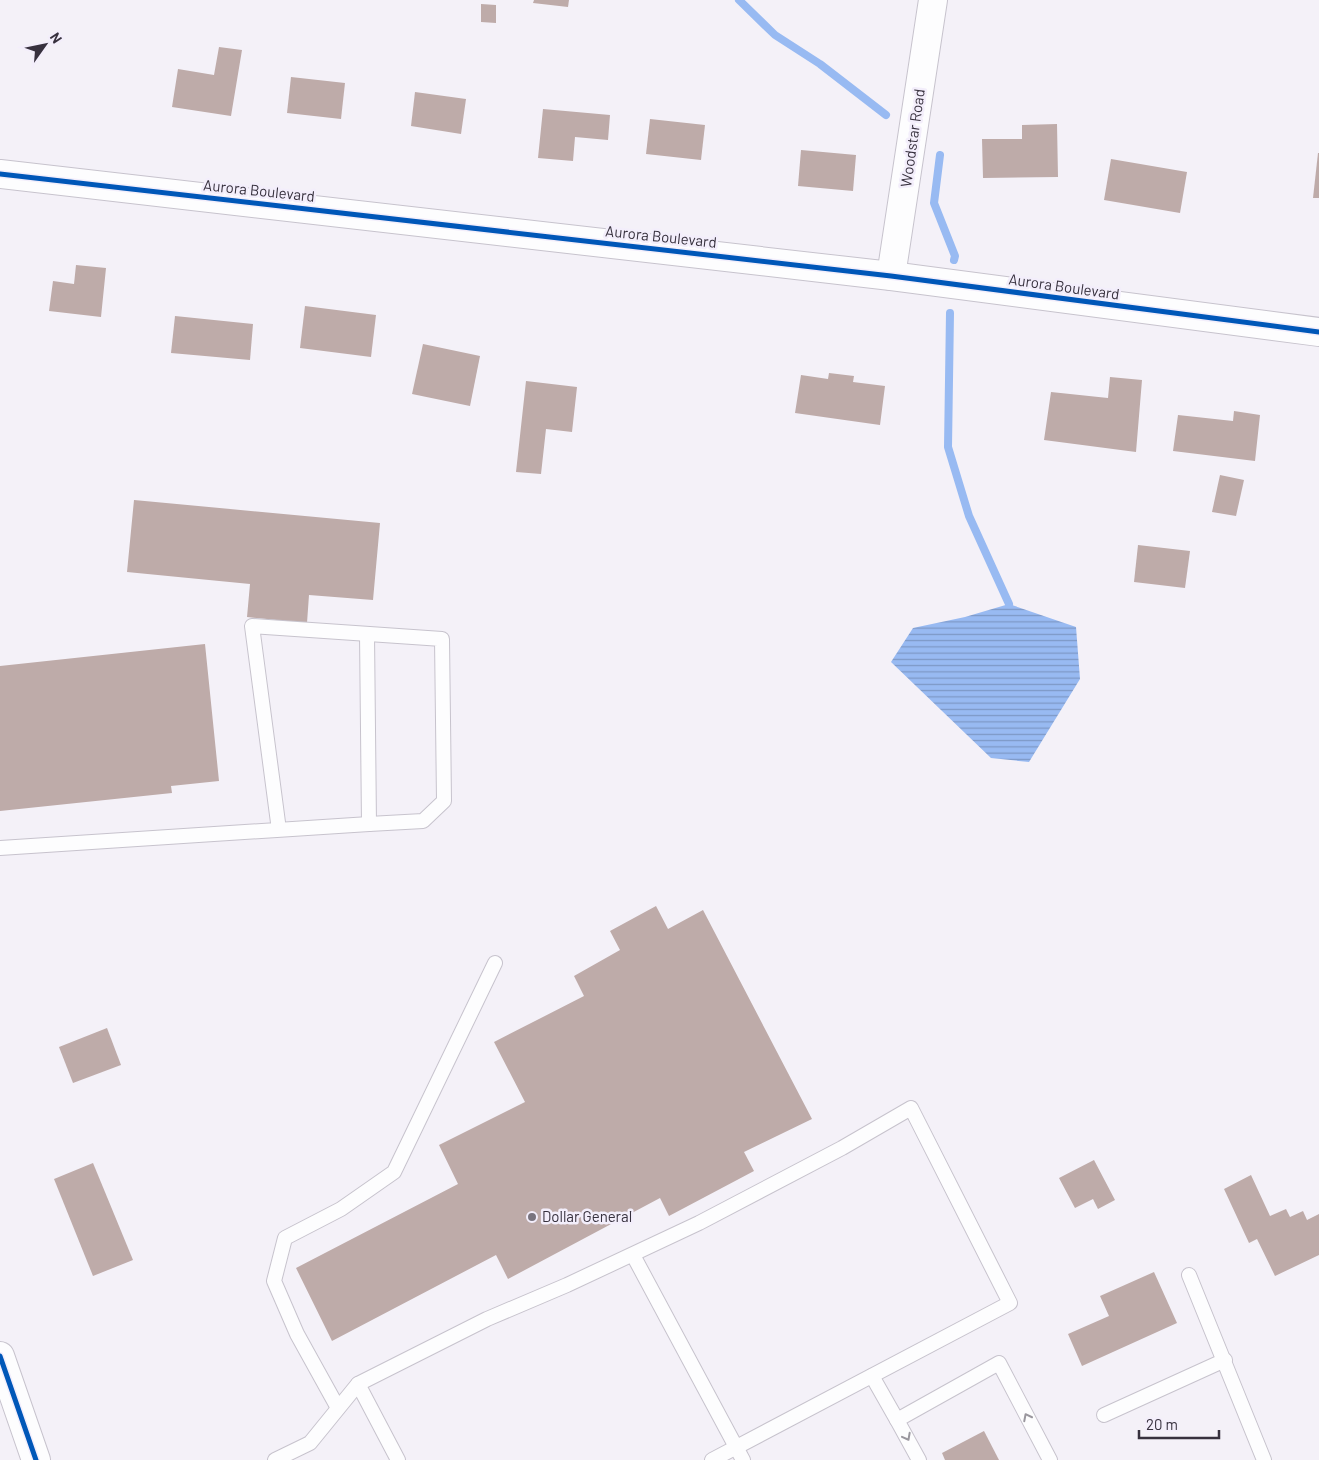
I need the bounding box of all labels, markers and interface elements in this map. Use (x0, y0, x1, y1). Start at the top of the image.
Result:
north arrow (20, 20, 70, 70)
text: N (47, 29, 66, 46)
street label: Woodstar Road (896, 88, 928, 188)
street label: Aurora Boulevard (203, 175, 316, 205)
street label: Aurora Boulevard (605, 221, 718, 251)
street label: Aurora Boulevard (1007, 269, 1121, 303)
place label: Dollar General (542, 1207, 632, 1225)
marker: Dollar General (526, 1211, 538, 1223)
scale bar (1139, 1408, 1219, 1440)
one-way arrow (1023, 1413, 1033, 1422)
text: 20 m (1146, 1415, 1178, 1433)
one-way arrow (901, 1432, 911, 1441)

